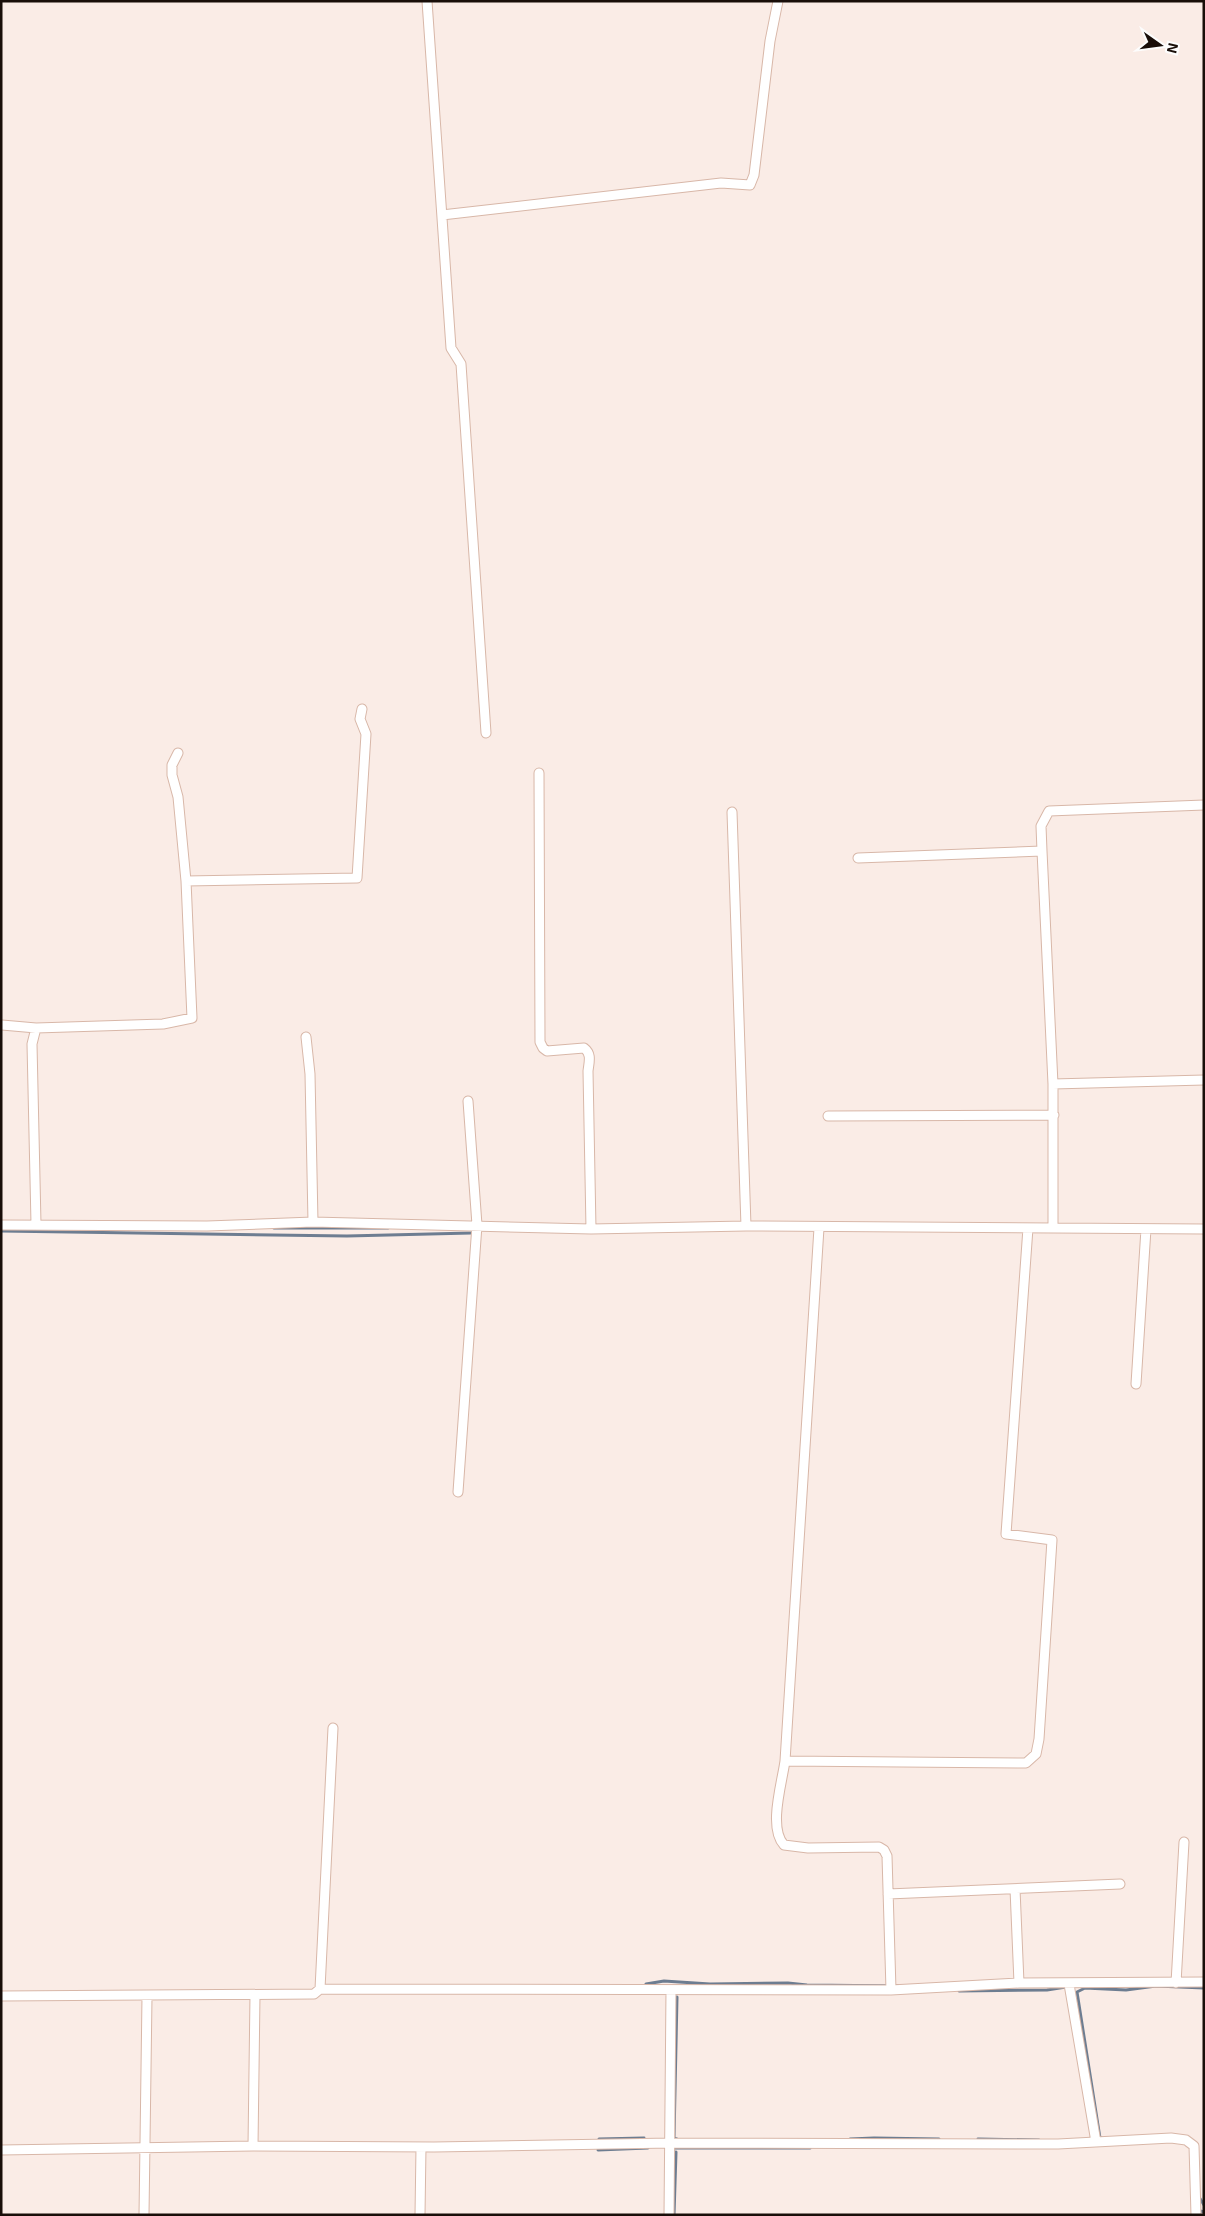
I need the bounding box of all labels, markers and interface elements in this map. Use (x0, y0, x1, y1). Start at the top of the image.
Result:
north arrow (1135, 20, 1185, 70)
text: N (1164, 41, 1183, 55)

